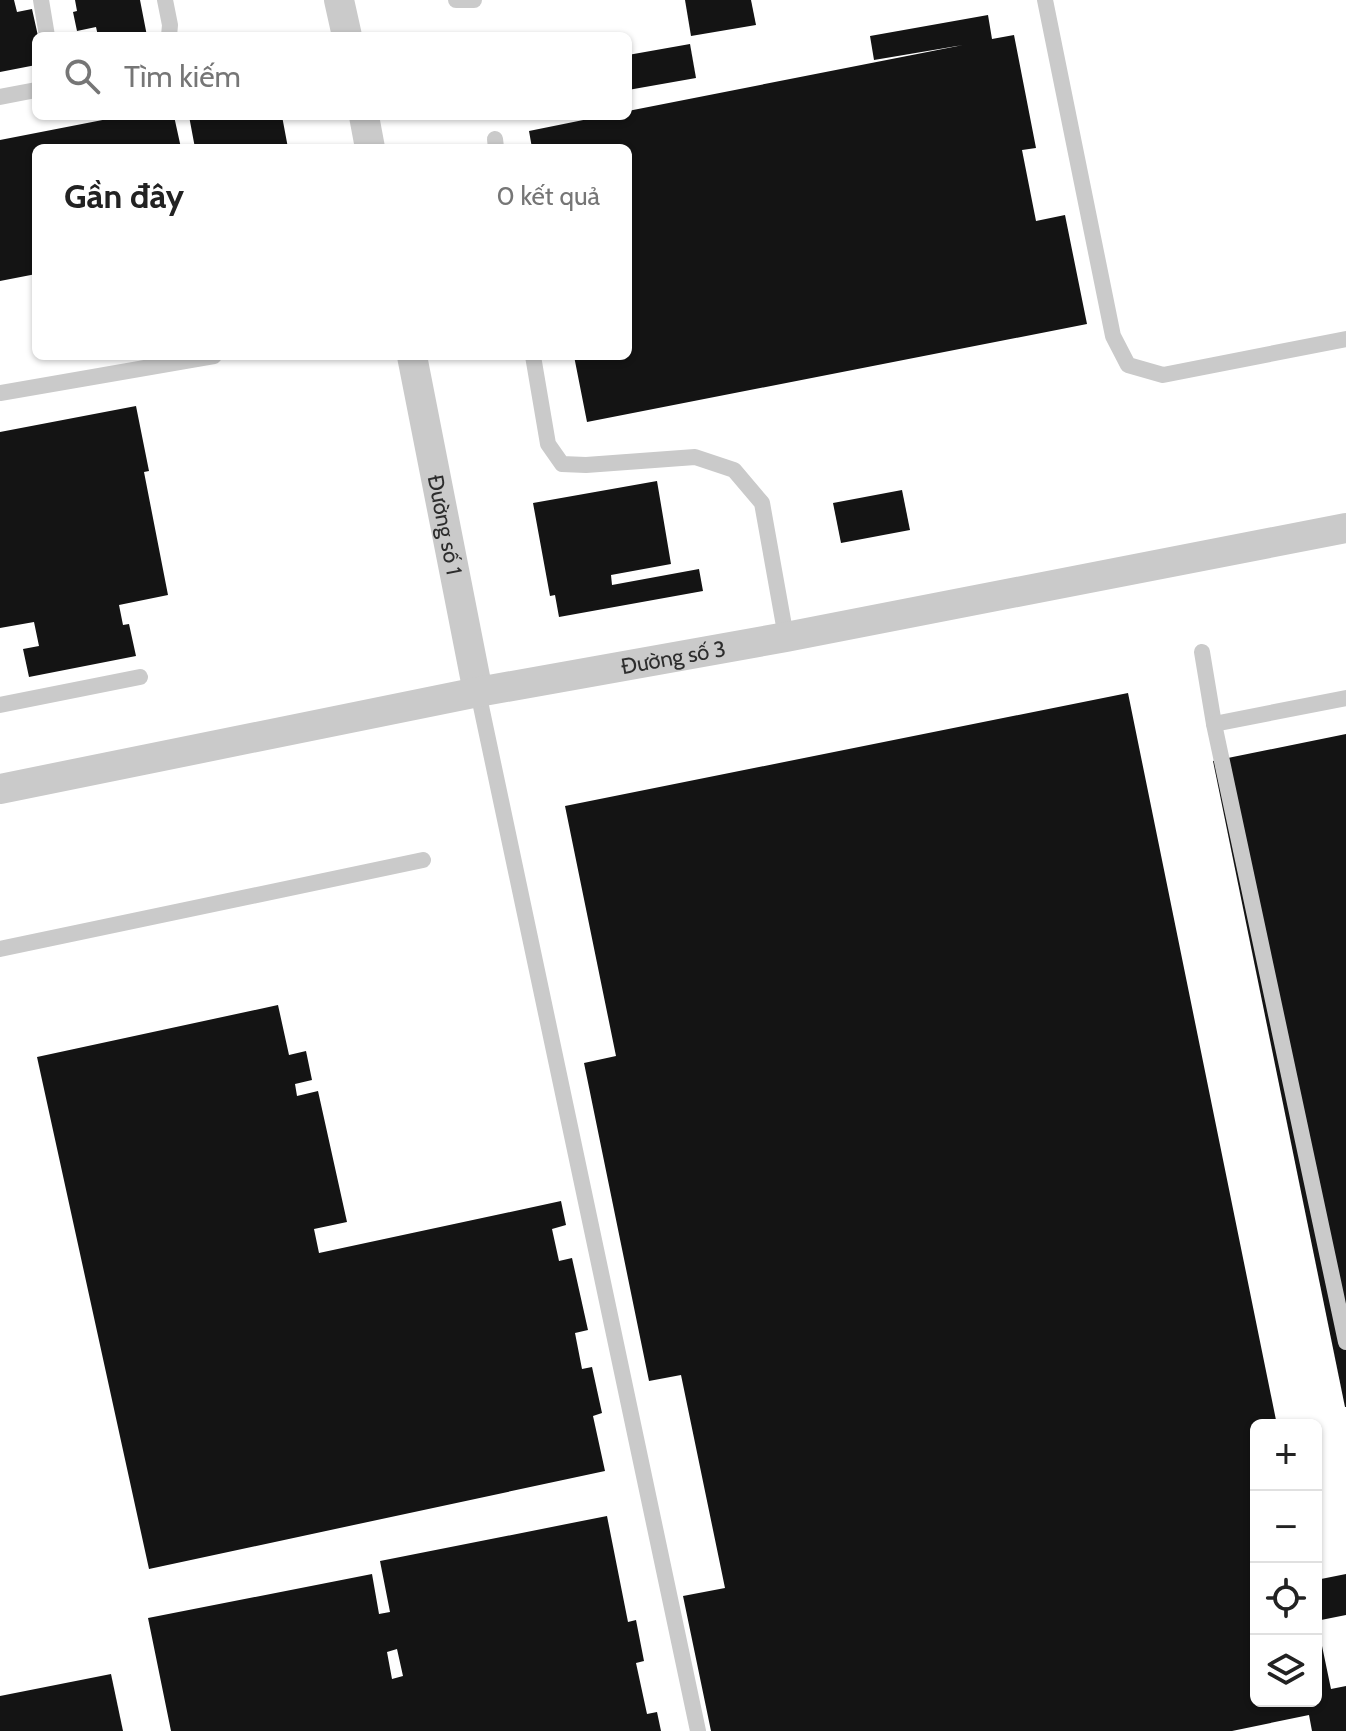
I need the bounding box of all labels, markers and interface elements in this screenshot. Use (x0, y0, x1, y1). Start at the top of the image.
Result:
search box (32, 32, 632, 120)
icon: search (60, 54, 104, 98)
text: Tìm kiếm (124, 58, 241, 95)
text: Gần đây (64, 175, 184, 217)
text: 0 kết quả (496, 180, 600, 212)
street label: Đường số 1 (422, 473, 468, 577)
street label: Đường số 3 (619, 635, 728, 680)
map controls (1250, 1419, 1322, 1707)
button: + (1250, 1419, 1322, 1491)
button: − (1250, 1491, 1322, 1563)
button: locate (1250, 1563, 1322, 1635)
button: layers (1250, 1635, 1322, 1707)

